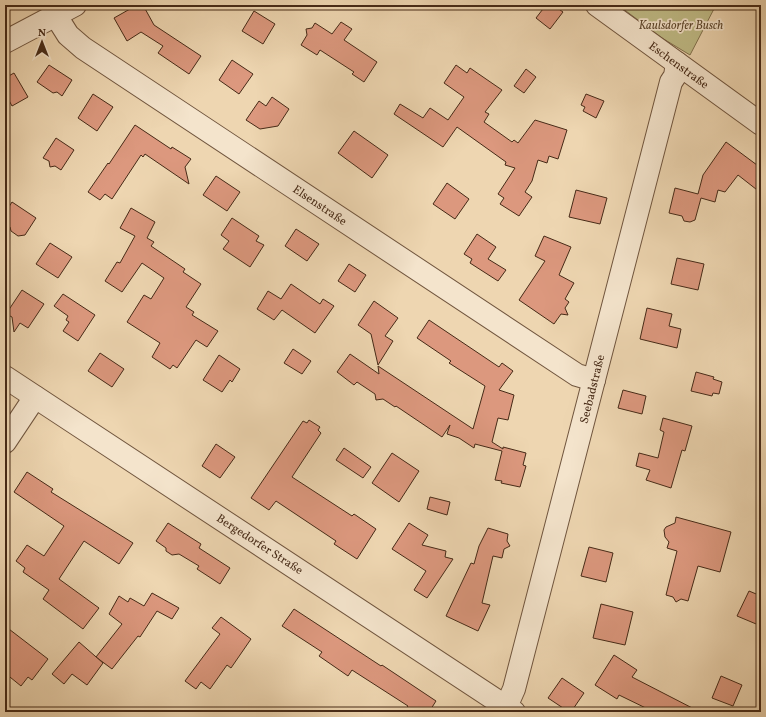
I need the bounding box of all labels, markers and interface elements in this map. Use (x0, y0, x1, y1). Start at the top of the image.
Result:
park label: Kaulsdorfer Busch (639, 18, 723, 34)
north arrow (22, 22, 62, 62)
text: N (38, 26, 46, 41)
street label: Eschenstraße (645, 39, 712, 93)
street label: Elsenstraße (289, 182, 350, 230)
street label: Seebadstraße (577, 353, 609, 425)
street label: Bergedorfer Straße (213, 511, 306, 579)

